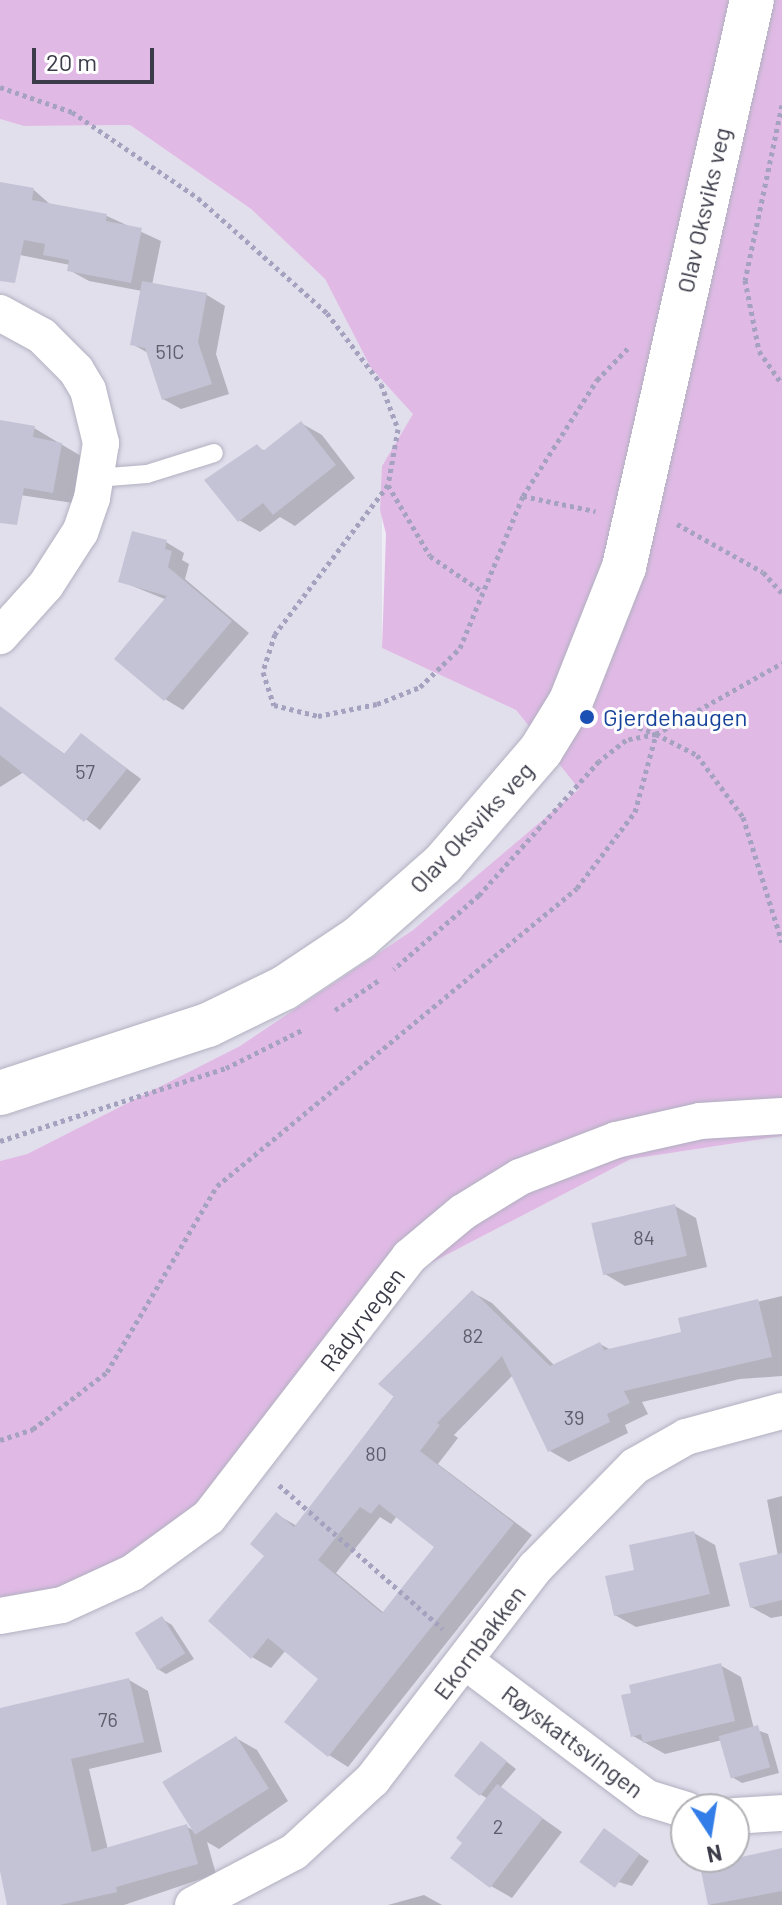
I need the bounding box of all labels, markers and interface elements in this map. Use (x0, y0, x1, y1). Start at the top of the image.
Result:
scale bar (36, 32, 158, 82)
text: 20 m (46, 47, 97, 76)
street label: Olav Oksviks veg (670, 125, 736, 295)
house number: 51C (156, 339, 184, 363)
place label: Gjerdehaugen (603, 703, 748, 731)
marker: Gjerdehaugen (578, 708, 596, 726)
street label: Olav Oksviks veg (403, 755, 539, 899)
house number: 57 (75, 759, 95, 783)
house number: 84 (633, 1225, 655, 1249)
street label: Rådyrvegen (314, 1261, 410, 1377)
house number: 82 (462, 1323, 484, 1347)
house number: 39 (564, 1405, 584, 1429)
house number: 80 (365, 1441, 387, 1465)
street label: Ekornbakken (427, 1579, 531, 1705)
street label: Røyskattsvingen (496, 1678, 650, 1804)
house number: 76 (98, 1707, 118, 1731)
north arrow (670, 1793, 750, 1873)
house number: 2 (493, 1814, 503, 1838)
text: N (705, 1840, 724, 1869)

